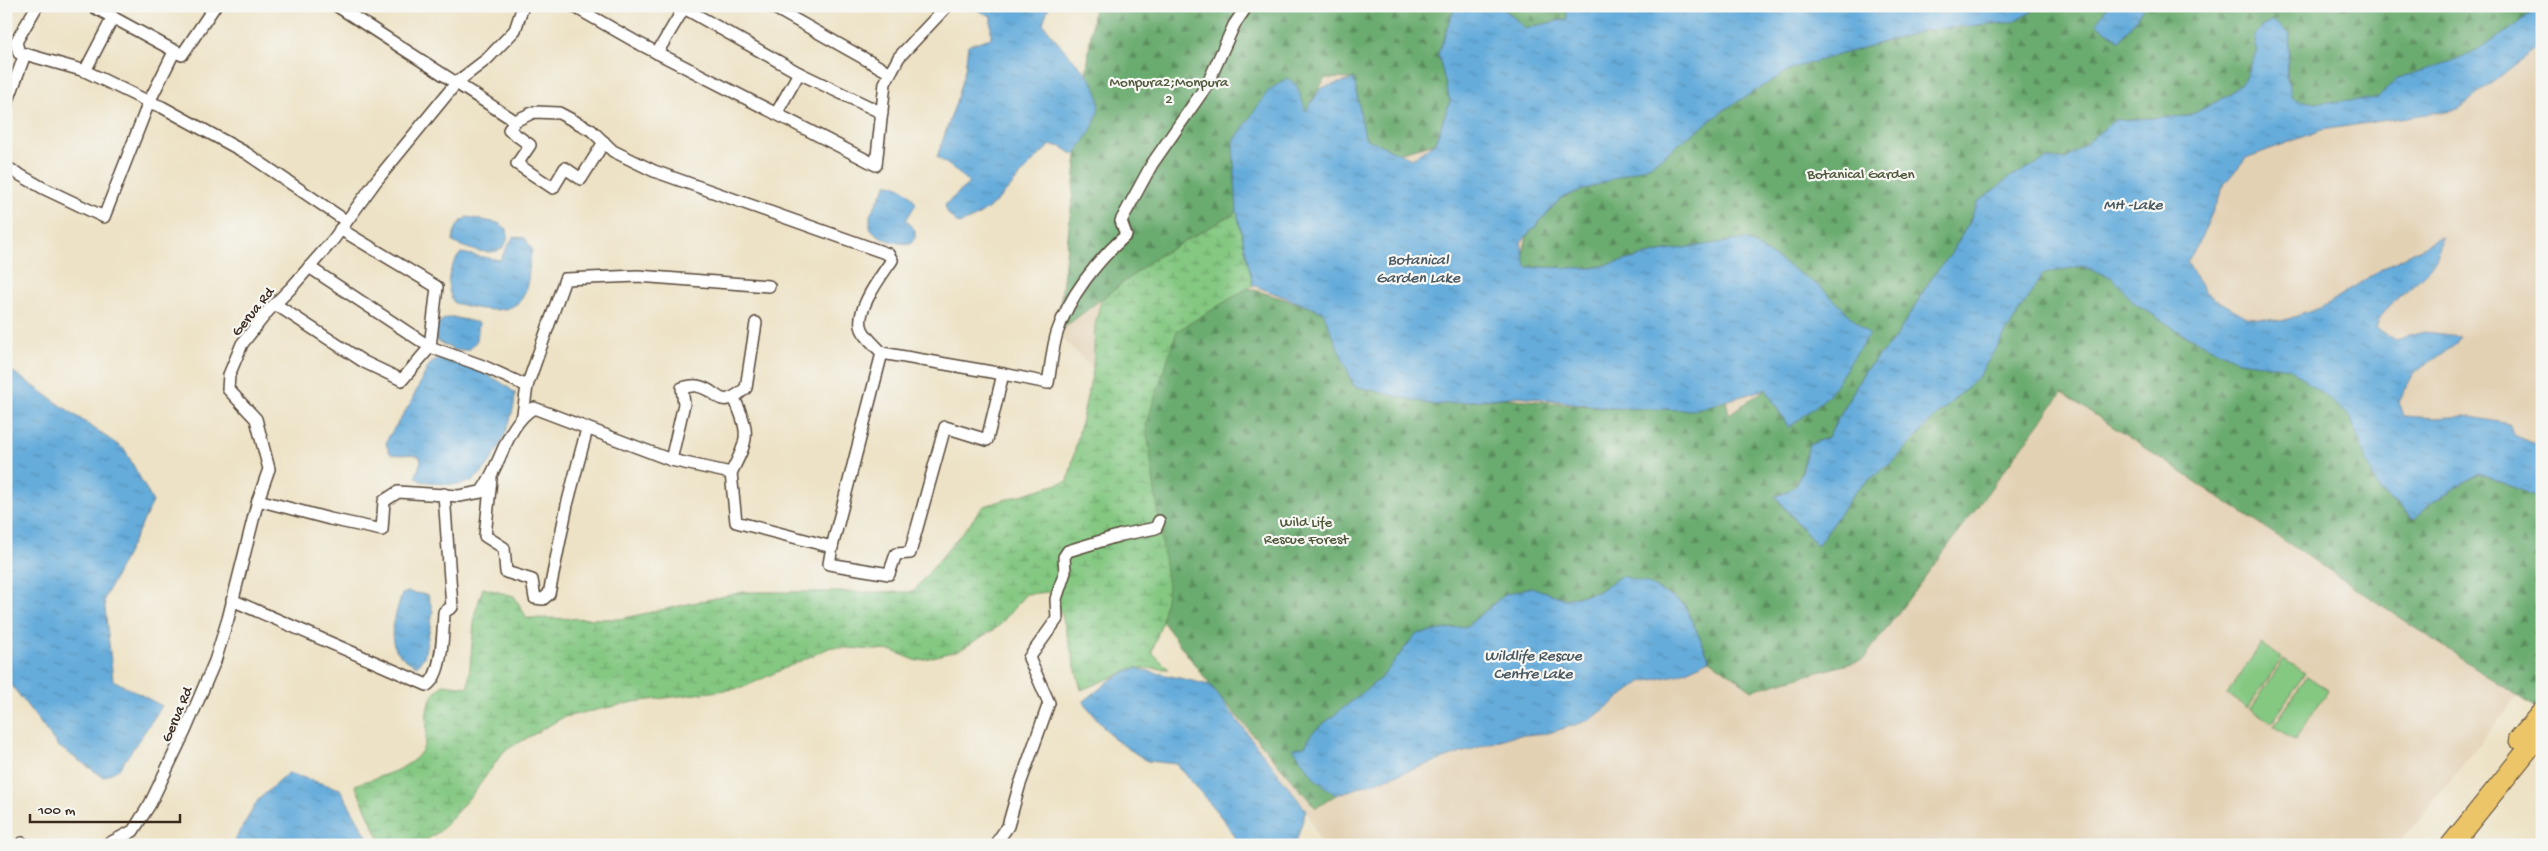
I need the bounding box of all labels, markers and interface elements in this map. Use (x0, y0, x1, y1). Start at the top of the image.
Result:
park label: Monpura2;Monpura 2 (1110, 74, 1229, 109)
park label: Botanical Garden (1806, 166, 1915, 184)
water label: MH -Lake (2103, 197, 2163, 216)
water label: Botanical Garden Lake (1376, 252, 1461, 289)
street label: Gerua Rd (228, 283, 280, 340)
park label: Wild Life Rescue Forest (1264, 514, 1350, 549)
water label: Wildlife Rescue Centre Lake (1484, 648, 1583, 685)
street label: Gerua Rd (158, 683, 198, 745)
scale bar (30, 791, 180, 823)
text: 100 m (37, 802, 76, 820)

